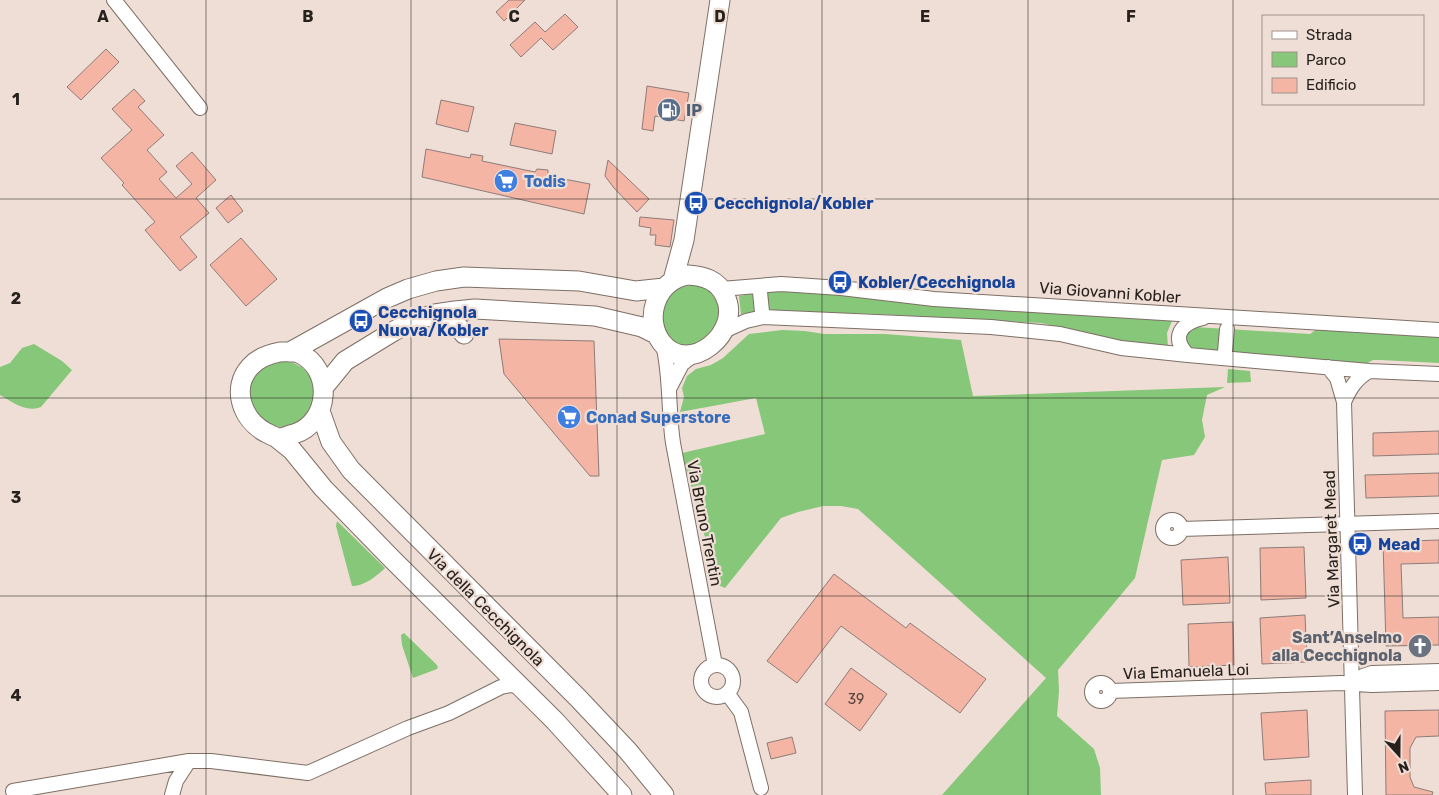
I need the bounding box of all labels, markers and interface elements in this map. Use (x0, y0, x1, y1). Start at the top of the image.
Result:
text: A (97, 7, 109, 26)
text: B (302, 7, 314, 26)
text: C (508, 7, 520, 26)
text: D (714, 7, 726, 26)
text: E (920, 7, 930, 26)
text: F (1126, 7, 1136, 26)
legend (1262, 15, 1424, 105)
text: Strada (1306, 26, 1352, 44)
text: Parco (1306, 51, 1346, 69)
text: Edificio (1306, 76, 1356, 94)
text: 1 (12, 90, 20, 109)
fuel station icon: IP (656, 97, 682, 123)
place label: IP (686, 101, 702, 120)
supermarket icon: Todis (493, 168, 519, 194)
place label: Todis (524, 172, 566, 191)
bus stop icon: Cecchignola/Kobler (683, 190, 709, 216)
place label: Cecchignola/Kobler (714, 194, 874, 213)
bus stop icon: Kobler/Cecchignola (827, 269, 853, 295)
place label: Kobler/Cecchignola (858, 273, 1015, 292)
street label: Via Giovanni Kobler (1038, 278, 1181, 307)
text: 2 (11, 289, 21, 308)
place label: Cecchignola Nuova/Kobler (378, 303, 489, 340)
bus stop icon: Cecchignola Nuova/Kobler (348, 308, 374, 334)
supermarket icon: Conad Superstore (556, 404, 582, 430)
place label: Conad Superstore (586, 408, 731, 427)
street label: Via Bruno Trentin (683, 458, 726, 588)
street label: Via Margaret Mead (1320, 470, 1343, 608)
text: 3 (11, 488, 21, 507)
bus stop icon: Mead (1347, 531, 1373, 557)
place label: Mead (1378, 535, 1420, 554)
street label: Via della Cecchignola (423, 545, 548, 670)
place label: Sant’Anselmo alla Cecchignola (1272, 628, 1402, 665)
church icon: Sant’Anselmo alla Cecchignola (1407, 633, 1433, 659)
street label: Via Emanuela Loi (1122, 660, 1250, 683)
text: 4 (11, 686, 22, 705)
house number: 39 (848, 691, 864, 708)
north arrow (1374, 730, 1424, 780)
text: N (1396, 757, 1411, 776)

